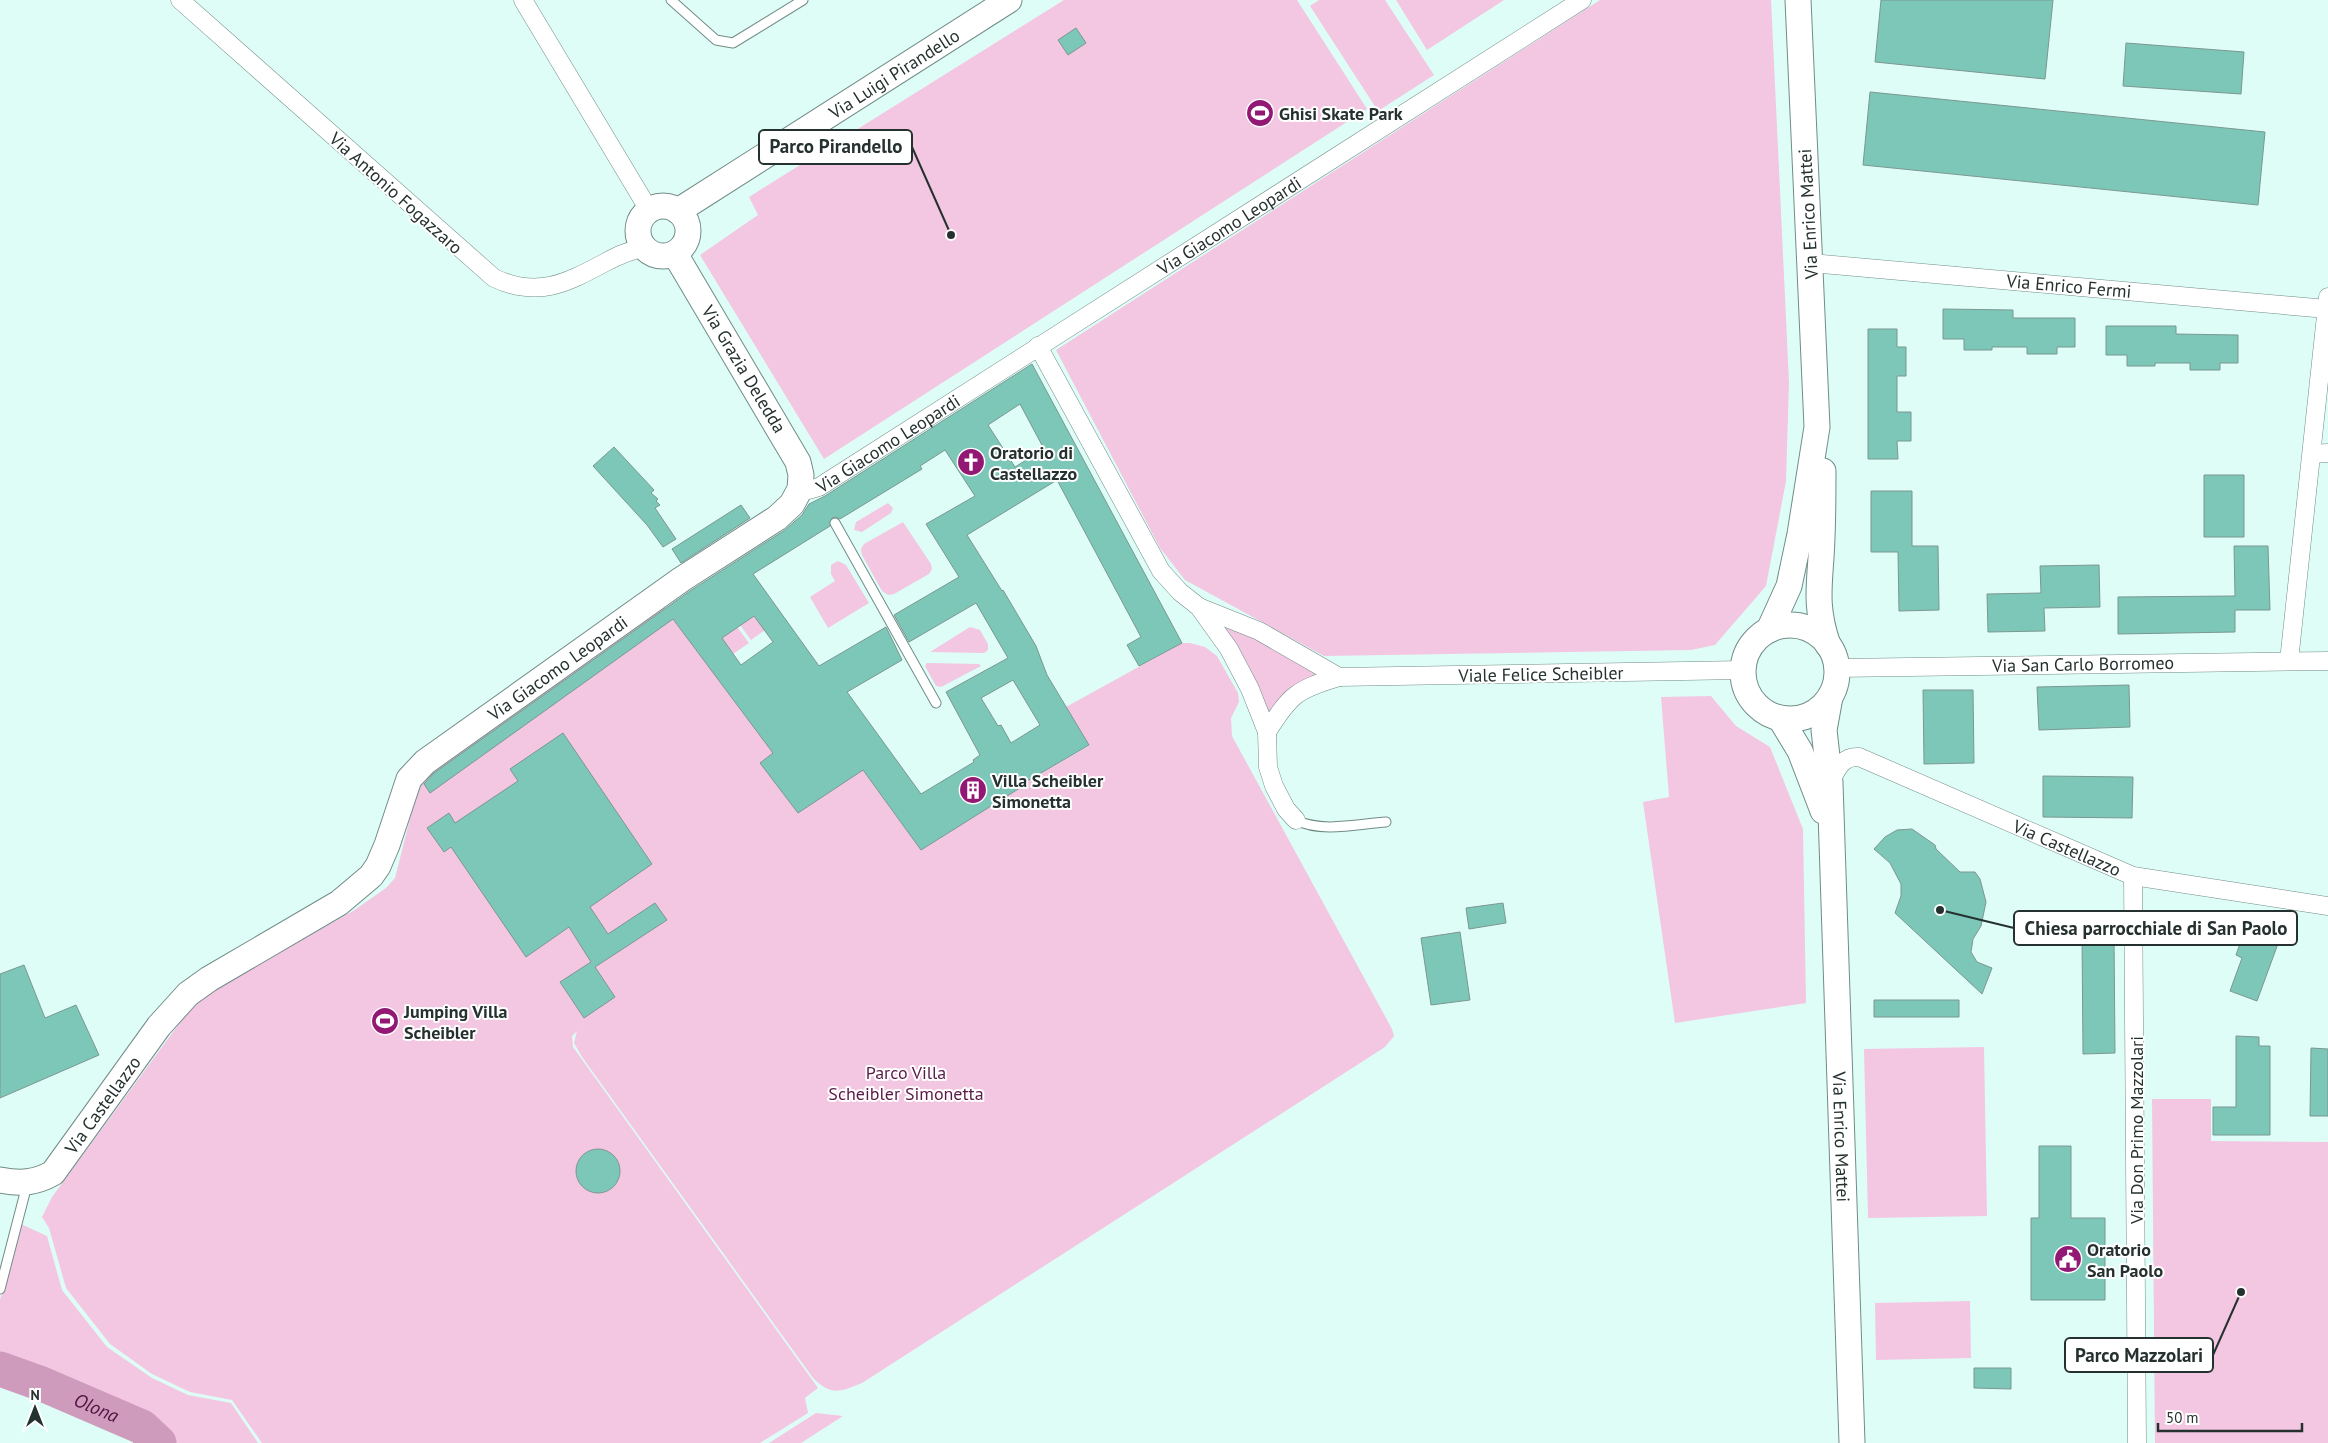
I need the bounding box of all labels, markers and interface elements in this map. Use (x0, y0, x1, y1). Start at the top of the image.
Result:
street label: Via Luigi Pirandello (823, 23, 963, 124)
sports icon: Ghisi Skate Park (1245, 98, 1275, 128)
place label: Ghisi Skate Park (1279, 102, 1403, 125)
street label: Via Antonio Fogazzaro (324, 126, 467, 259)
callout: Parco Pirandello (759, 130, 912, 164)
text: Parco Pirandello (769, 134, 903, 158)
street label: Via Enrico Mattei (1793, 148, 1823, 281)
street label: Via Giacomo Leopardi (1152, 171, 1305, 280)
street label: Via Enrico Fermi (2005, 269, 2132, 303)
street label: Via Grazia Deledda (696, 300, 791, 437)
street label: Via Giacomo Leopardi (811, 389, 964, 498)
place label: Oratorio di Castellazzo (990, 441, 1078, 485)
church icon: Oratorio di Castellazzo (956, 447, 986, 477)
street label: Via Giacomo Leopardi (482, 610, 632, 726)
street label: Via San Carlo Borromeo (1991, 651, 2174, 677)
street label: Viale Felice Scheibler (1457, 661, 1624, 687)
place label: Villa Scheibler Simonetta (991, 769, 1104, 813)
building icon: Villa Scheibler Simonetta (958, 775, 988, 805)
street label: Via Castellazzo (2009, 814, 2125, 881)
callout: Chiesa parrocchiale di San Paolo (2014, 911, 2297, 945)
text: Chiesa parrocchiale di San Paolo (2025, 916, 2287, 940)
place label: Jumping Villa Scheibler (403, 1000, 507, 1044)
sports icon: Jumping Villa Scheibler (370, 1006, 400, 1036)
street label: Via Don Primo Mazzolari (2125, 1036, 2148, 1225)
street label: Via Castellazzo (59, 1051, 145, 1159)
park label: Parco Villa Scheibler Simonetta (828, 1061, 984, 1105)
street label: Via Enrico Mattei (1828, 1070, 1855, 1203)
place label: Oratorio San Paolo (2087, 1238, 2163, 1282)
public building icon: Oratorio San Paolo (2053, 1244, 2083, 1274)
callout: Parco Mazzolari (2065, 1338, 2213, 1372)
text: Parco Mazzolari (2075, 1343, 2203, 1367)
north arrow (10, 1383, 60, 1433)
text: N (30, 1386, 40, 1404)
water label: Olona (71, 1387, 123, 1428)
scale bar (2158, 1400, 2302, 1432)
text: 50 m (2166, 1408, 2199, 1427)

